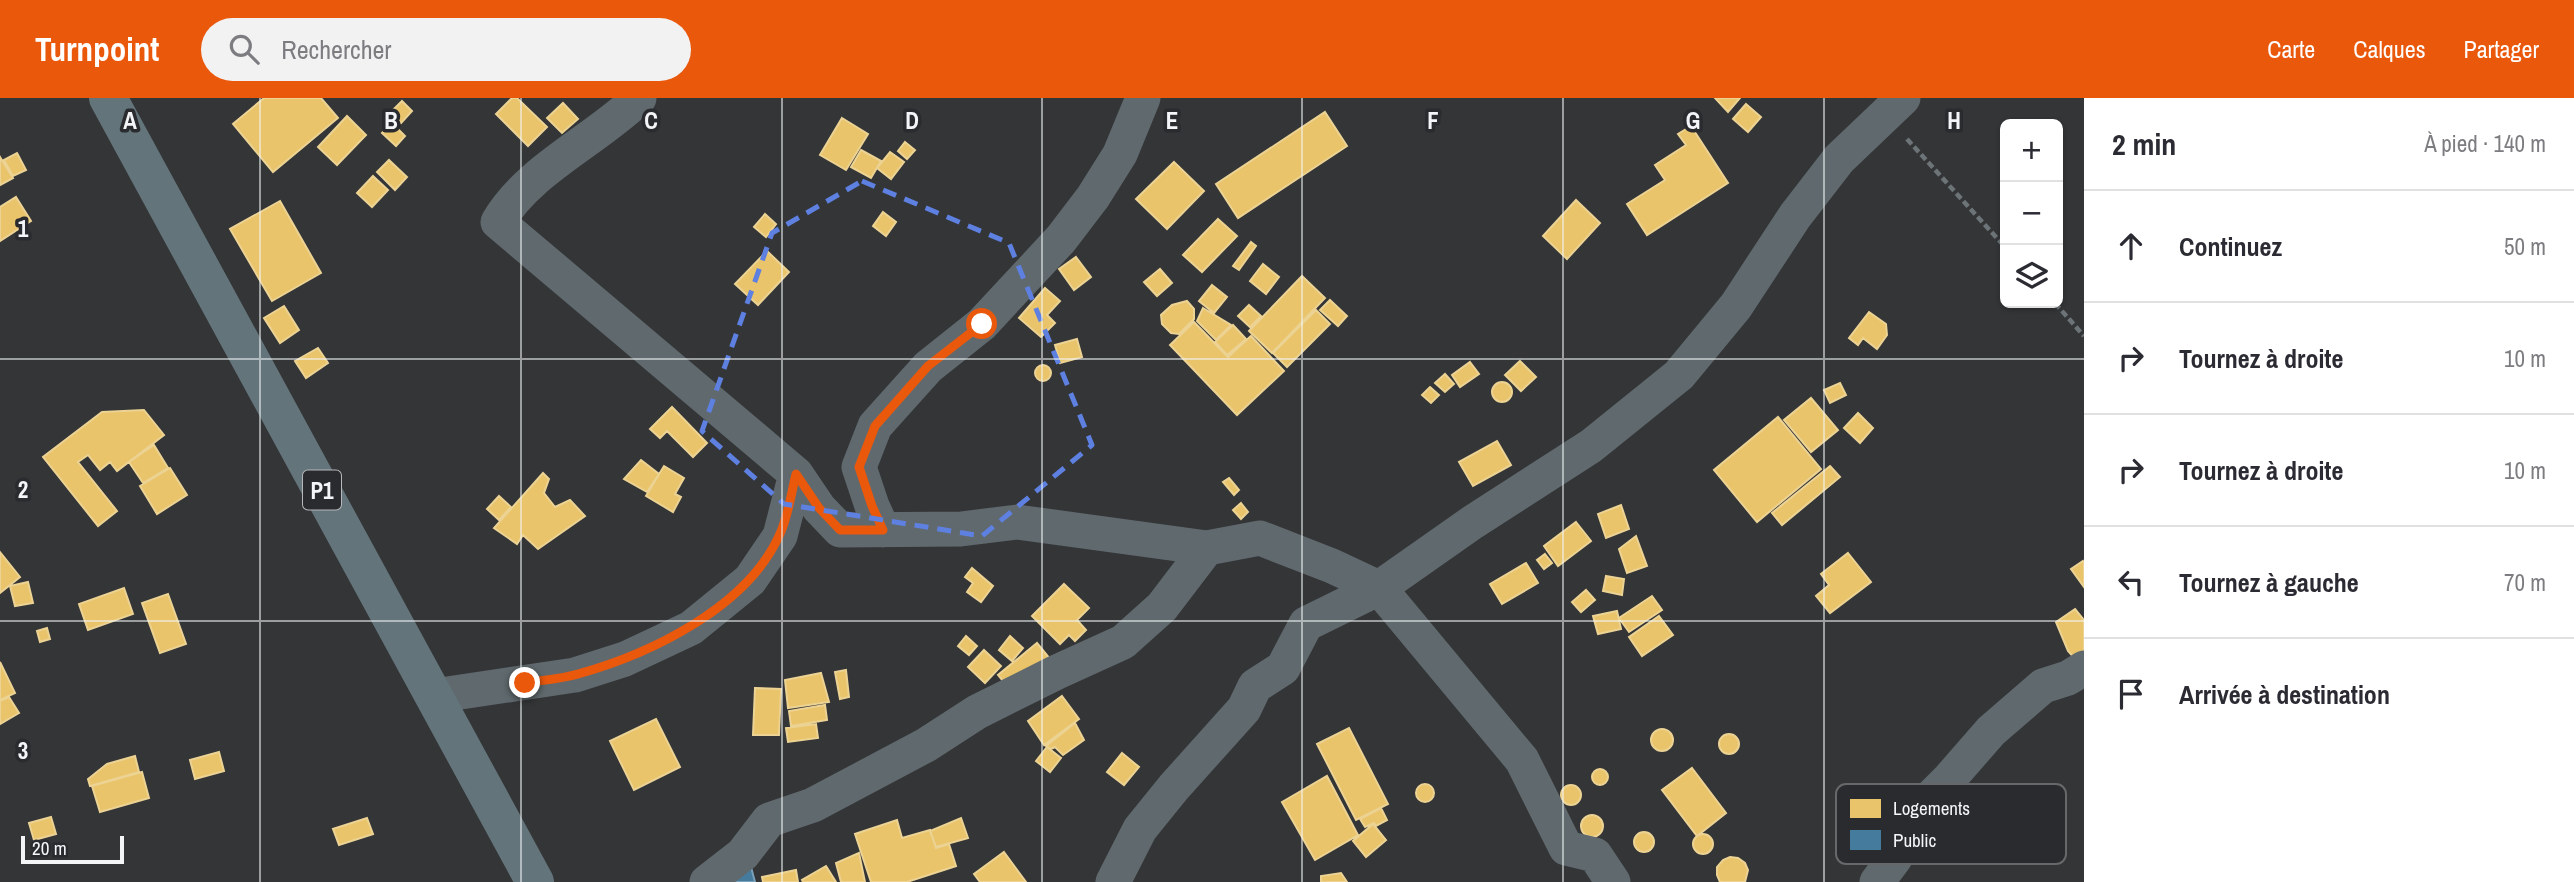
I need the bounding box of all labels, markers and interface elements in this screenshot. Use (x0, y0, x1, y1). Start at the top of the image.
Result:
search box (201, 18, 691, 81)
text: Turnpoint (35, 27, 159, 71)
icon: search (225, 30, 263, 68)
text: Rechercher (281, 32, 391, 67)
text: Carte (2267, 33, 2315, 65)
text: Calques (2353, 33, 2426, 65)
text: Partager (2464, 33, 2539, 65)
text: A (123, 105, 137, 136)
text: B (384, 105, 398, 136)
text: C (644, 105, 658, 136)
text: D (905, 105, 919, 136)
text: E (1166, 105, 1178, 136)
text: F (1427, 105, 1439, 136)
text: G (1686, 105, 1700, 136)
text: H (1947, 105, 1961, 136)
map controls (2000, 119, 2063, 308)
button: + (2000, 119, 2063, 182)
text: 2 min (2112, 124, 2176, 164)
text: À pied · 140 m (2424, 128, 2546, 159)
button: − (2000, 182, 2063, 245)
text: 1 (18, 213, 29, 244)
icon: ahead (2112, 227, 2150, 265)
text: Continuez (2179, 229, 2282, 264)
text: 50 m (2504, 231, 2546, 262)
button: layers (2000, 245, 2063, 308)
route start (966, 308, 997, 339)
icon: right (2112, 339, 2150, 377)
text: Tournez à droite (2179, 341, 2343, 376)
text: 10 m (2504, 343, 2546, 374)
icon: right (2112, 451, 2150, 489)
text: Tournez à droite (2179, 453, 2343, 488)
text: 10 m (2504, 455, 2546, 486)
road number: P1 (303, 470, 341, 510)
text: 2 (18, 474, 28, 505)
icon: left (2112, 563, 2150, 601)
text: Tournez à gauche (2179, 565, 2359, 600)
text: 70 m (2504, 567, 2546, 598)
route end (509, 667, 540, 698)
icon: arrive (2112, 675, 2150, 713)
text: Arrivée à destination (2179, 677, 2390, 712)
text: 3 (18, 735, 28, 766)
legend (1836, 784, 2066, 864)
text: Logements (1893, 795, 1970, 821)
text: Public (1893, 827, 1937, 853)
scale bar (21, 833, 124, 865)
text: 20 m (32, 835, 67, 861)

